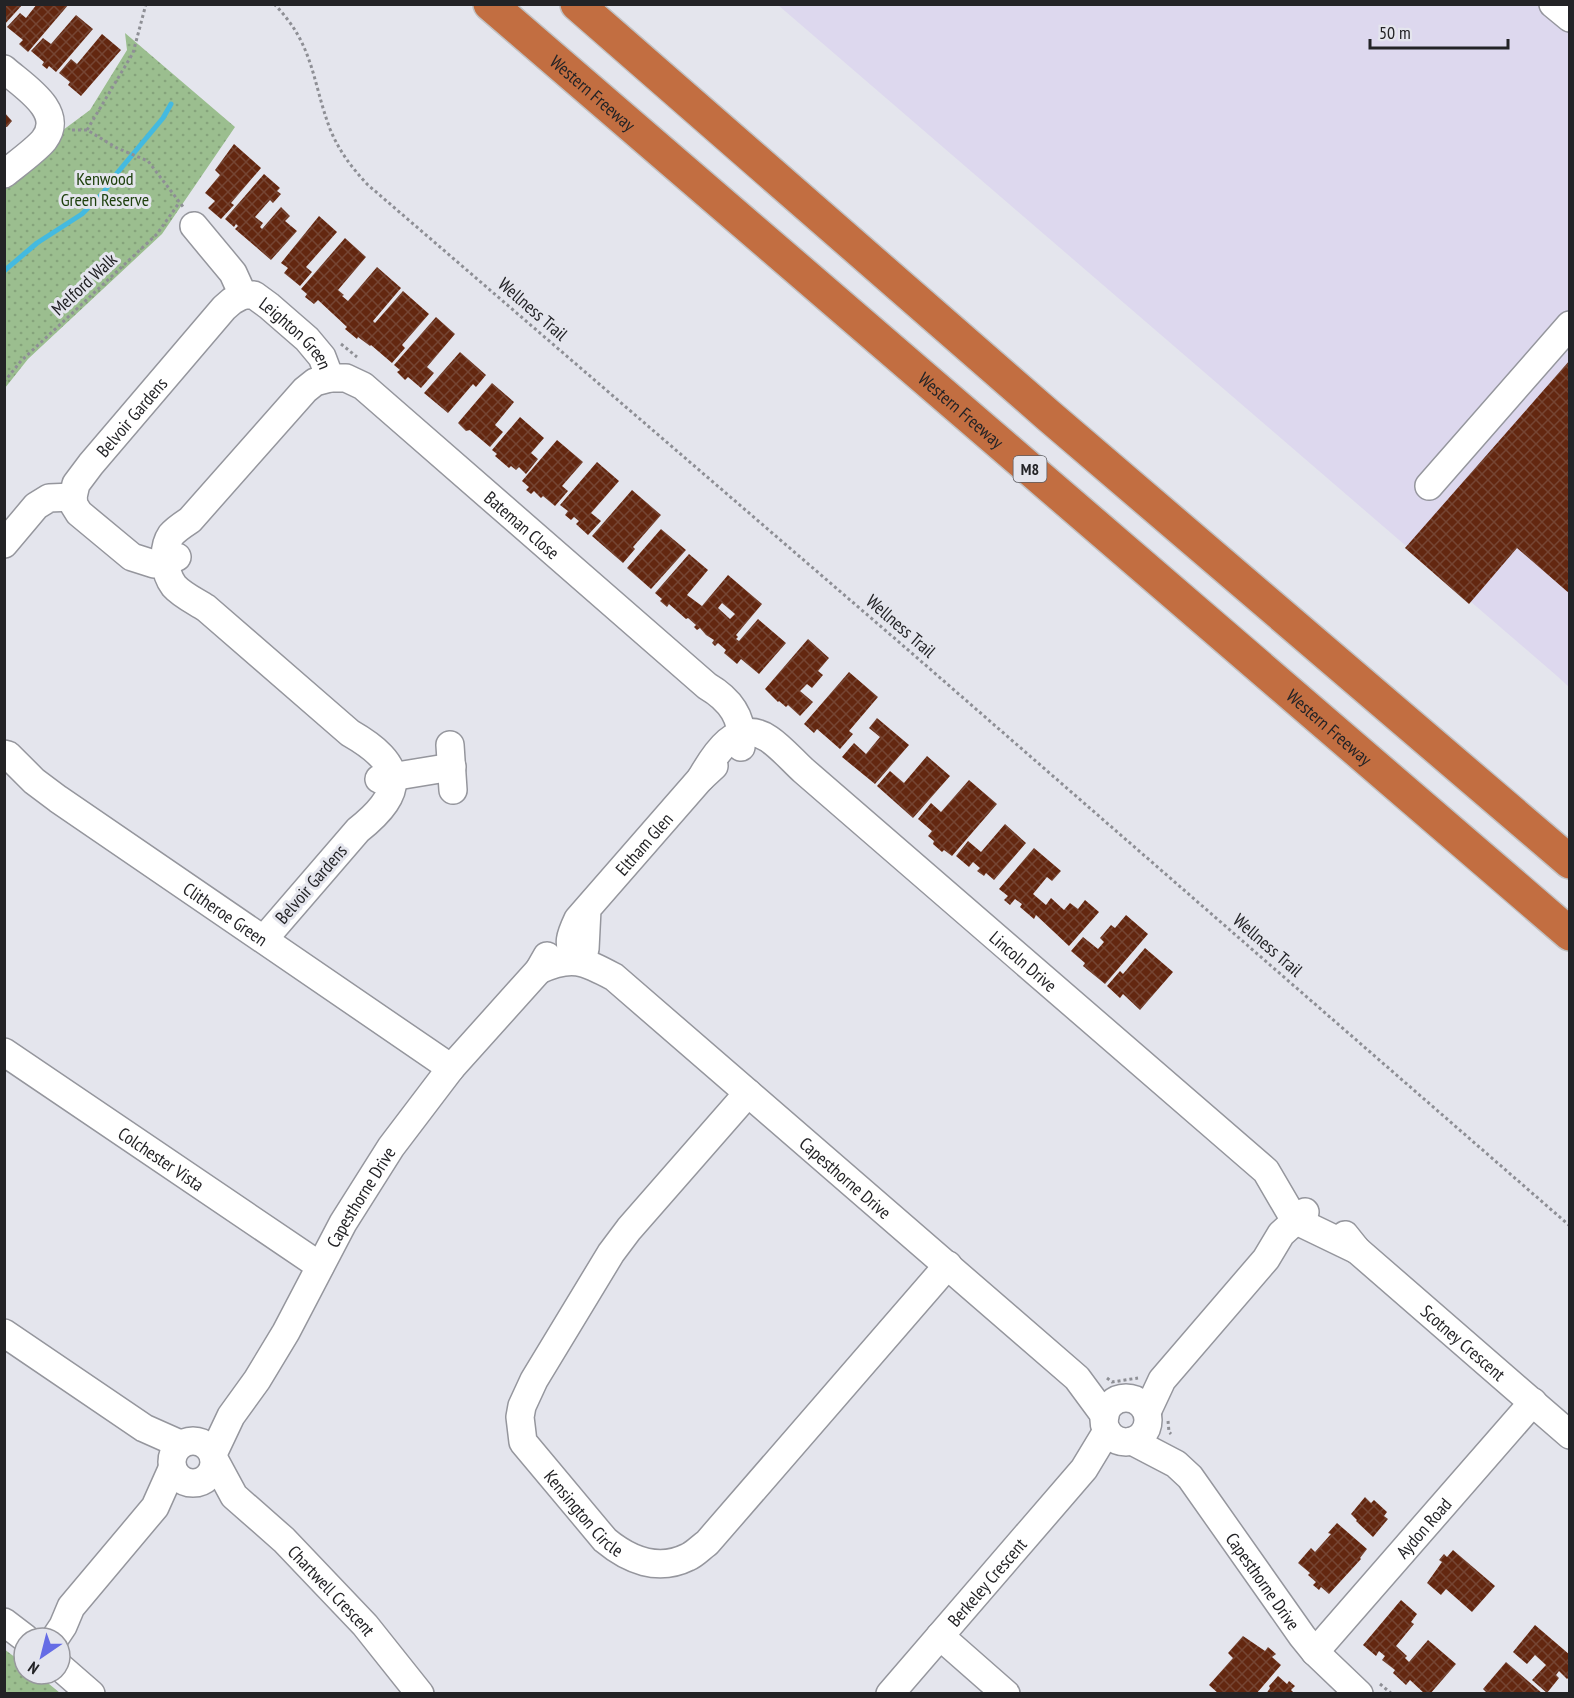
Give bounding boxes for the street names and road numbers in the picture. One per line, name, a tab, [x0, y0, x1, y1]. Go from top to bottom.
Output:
street label: Western Freeway	[546, 50, 641, 136]
street label: Melford Walk	[46, 248, 122, 320]
street label: Wellness Trail	[493, 272, 573, 346]
street label: Leighton Green	[255, 291, 337, 372]
street label: Western Freeway	[914, 367, 1009, 453]
street label: Belvoir Gardens	[91, 372, 172, 461]
road number: M8	[1014, 456, 1046, 482]
street label: Bateman Close	[480, 486, 565, 564]
street label: Wellness Trail	[861, 589, 941, 663]
street label: Western Freeway	[1282, 684, 1377, 770]
street label: Eltham Glen	[610, 808, 677, 880]
street label: Belvoir Gardens	[270, 840, 352, 928]
street label: Clitheroe Green	[179, 877, 272, 951]
street label: Wellness Trail	[1228, 908, 1308, 982]
street label: Lincoln Drive	[985, 925, 1062, 996]
street label: Colchester Vista	[114, 1121, 209, 1196]
street label: Capesthorne Drive	[795, 1132, 896, 1224]
street label: Capesthorne Drive	[321, 1142, 400, 1251]
street label: Scotney Crescent	[1416, 1299, 1510, 1385]
street label: Kensington Circle	[539, 1465, 628, 1562]
street label: Aydon Road	[1391, 1493, 1456, 1563]
street label: Capesthorne Drive	[1221, 1528, 1306, 1634]
street label: Berkeley Crescent	[942, 1533, 1031, 1631]
street label: Chartwell Crescent	[283, 1540, 380, 1640]

